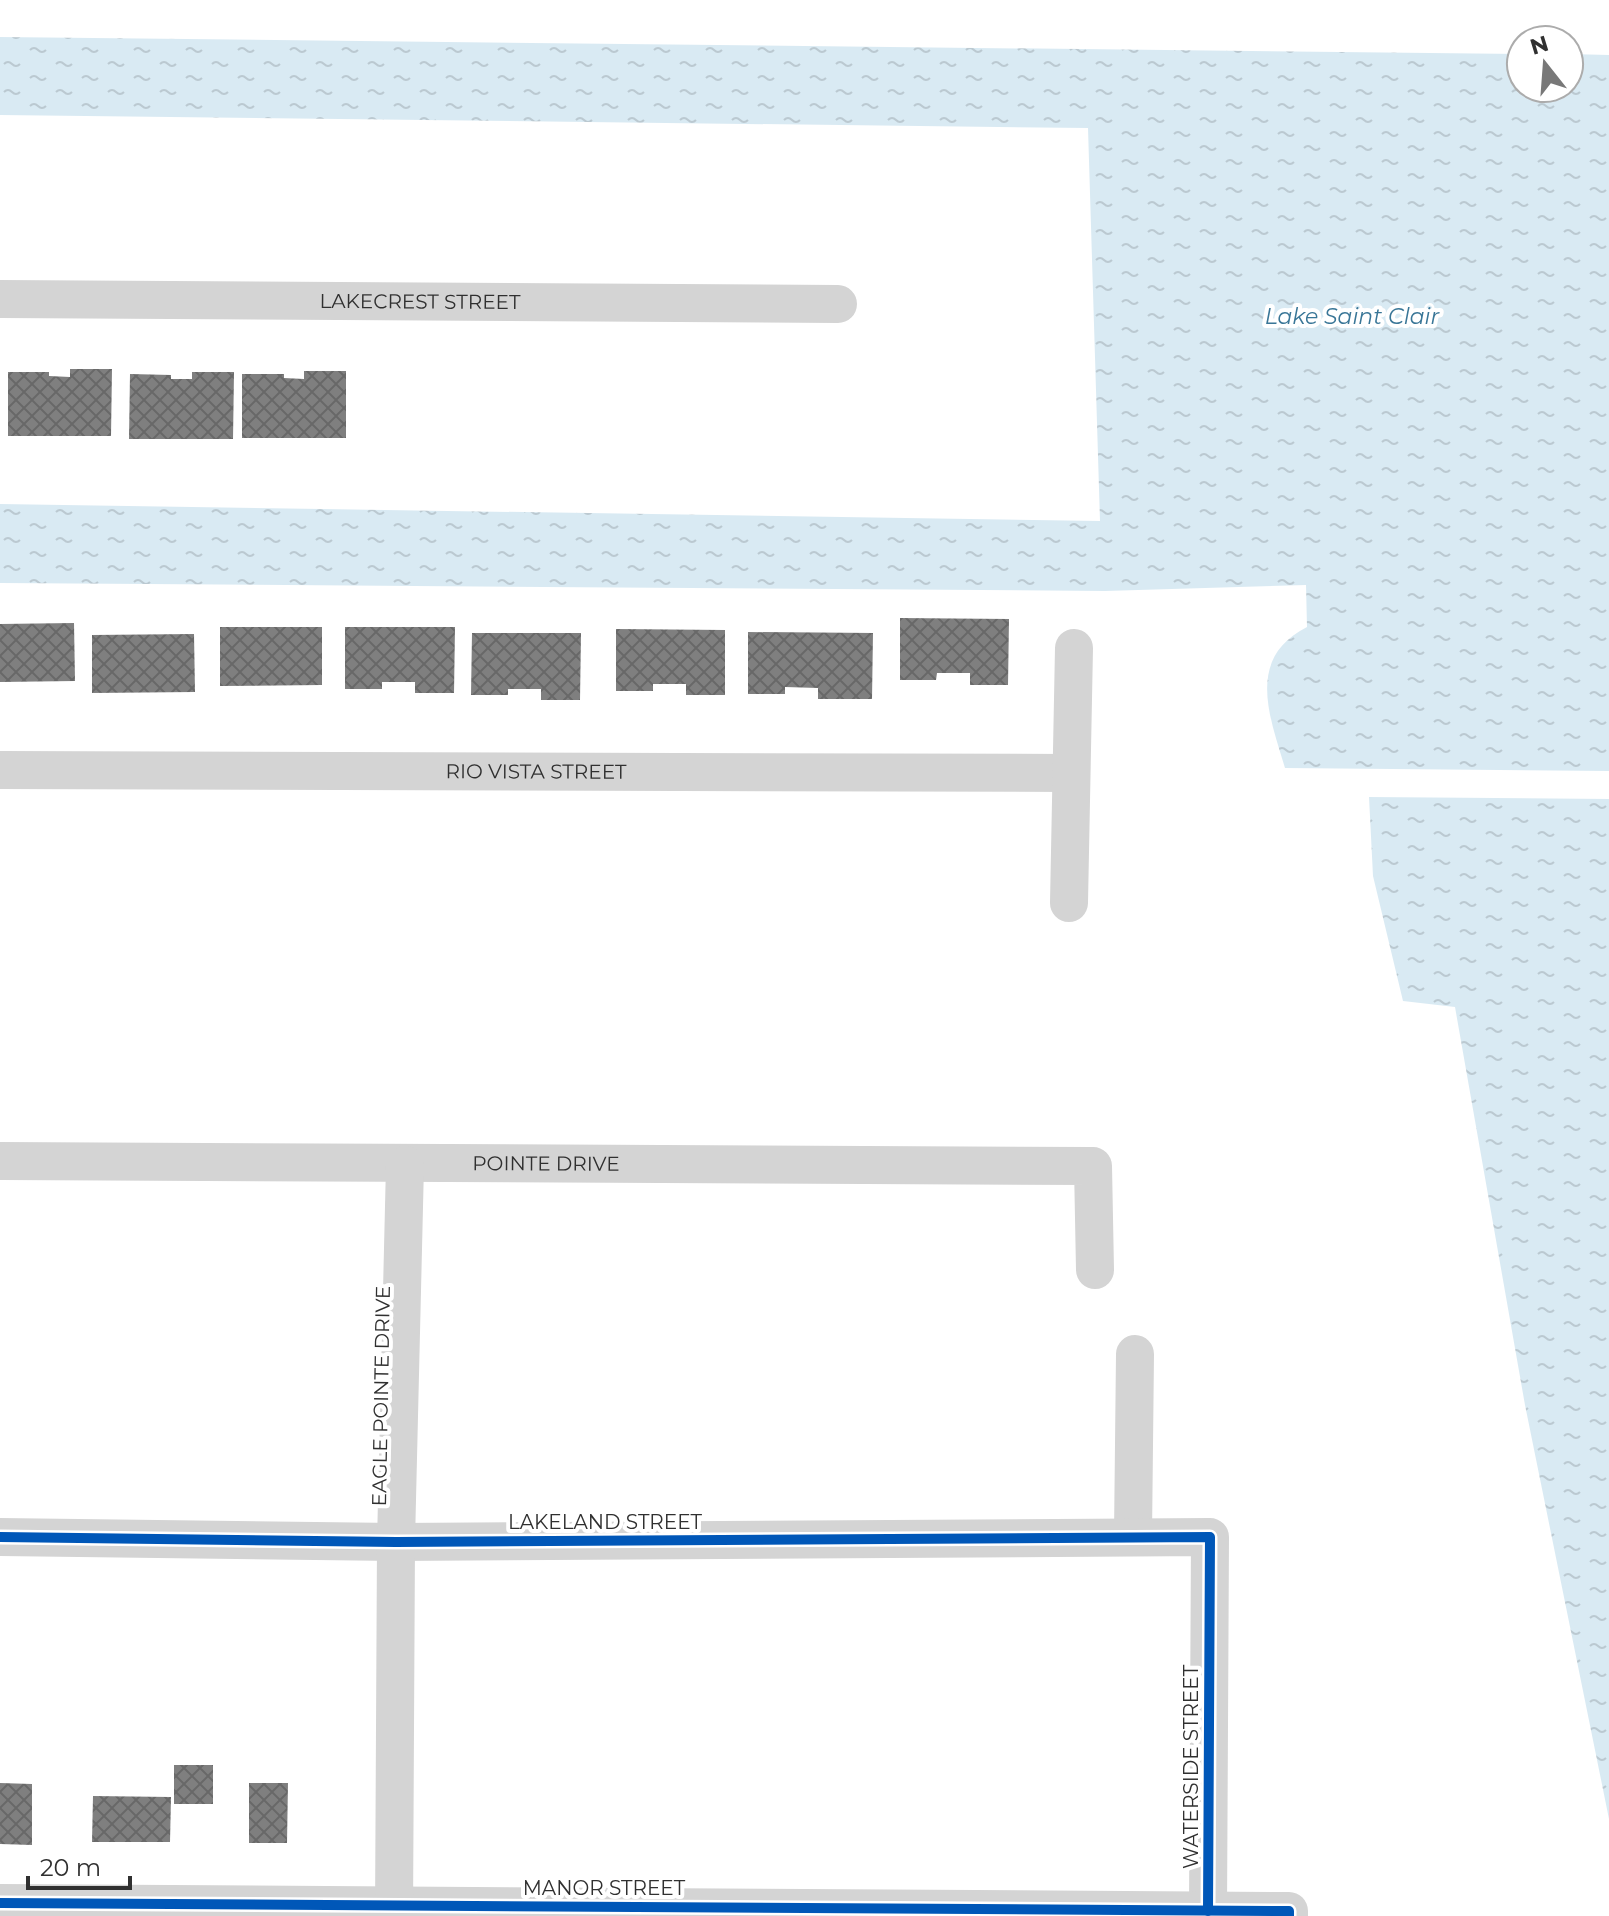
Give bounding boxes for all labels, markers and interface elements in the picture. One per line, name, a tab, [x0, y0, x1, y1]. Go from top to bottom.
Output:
north arrow	[1505, 24, 1585, 104]
text: N	[1527, 30, 1552, 61]
street label: LAKECREST STREET	[319, 289, 521, 314]
water label: Lake Saint Clair	[1265, 303, 1441, 330]
street label: RIO VISTA STREET	[445, 759, 627, 784]
street label: POINTE DRIVE	[472, 1151, 620, 1176]
street label: EAGLE POINTE DRIVE	[367, 1285, 395, 1507]
street label: LAKELAND STREET	[508, 1510, 703, 1534]
street label: WATERSIDE STREET	[1179, 1664, 1203, 1869]
scale bar	[28, 1840, 130, 1890]
text: 20 m	[40, 1853, 101, 1882]
street label: MANOR STREET	[523, 1876, 686, 1900]

